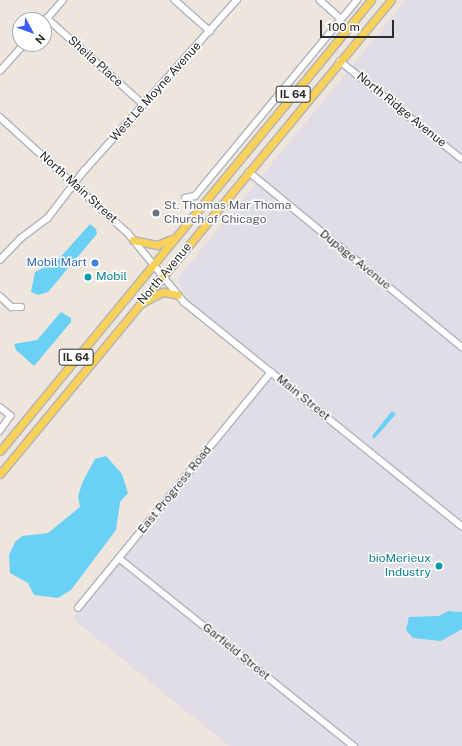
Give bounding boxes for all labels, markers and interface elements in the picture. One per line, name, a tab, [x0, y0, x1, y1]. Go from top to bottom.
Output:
north arrow	[12, 12, 52, 52]
scale bar	[322, 12, 396, 38]
text: 100 m	[327, 20, 360, 34]
text: N	[33, 32, 48, 46]
street label: Sheila Place	[65, 34, 125, 90]
street label: West Le Moyne Avenue	[107, 39, 205, 145]
street label: North Ridge Avenue	[353, 69, 449, 151]
road number: IL 64	[275, 85, 311, 103]
street label: North Main Street	[36, 149, 120, 227]
place label: St. Thomas Mar Thoma Church of Chicago	[164, 199, 291, 227]
marker: St. Thomas Mar Thoma Church of Chicago	[151, 208, 161, 218]
street label: Dupage Avenue	[317, 227, 393, 293]
street label: North Avenue	[135, 240, 195, 308]
place label: Mobil Mart	[27, 256, 87, 270]
marker: Mobil Mart	[90, 258, 100, 268]
place label: Mobil	[96, 270, 127, 284]
marker: Mobil	[83, 272, 93, 282]
road number: IL 64	[58, 348, 94, 366]
street label: Main Street	[273, 372, 333, 424]
street label: East Progress Road	[135, 443, 215, 537]
place label: bioMerieux Industry	[369, 552, 431, 580]
marker: bioMerieux Industry	[434, 561, 444, 571]
street label: Garfield Street	[199, 620, 273, 684]

